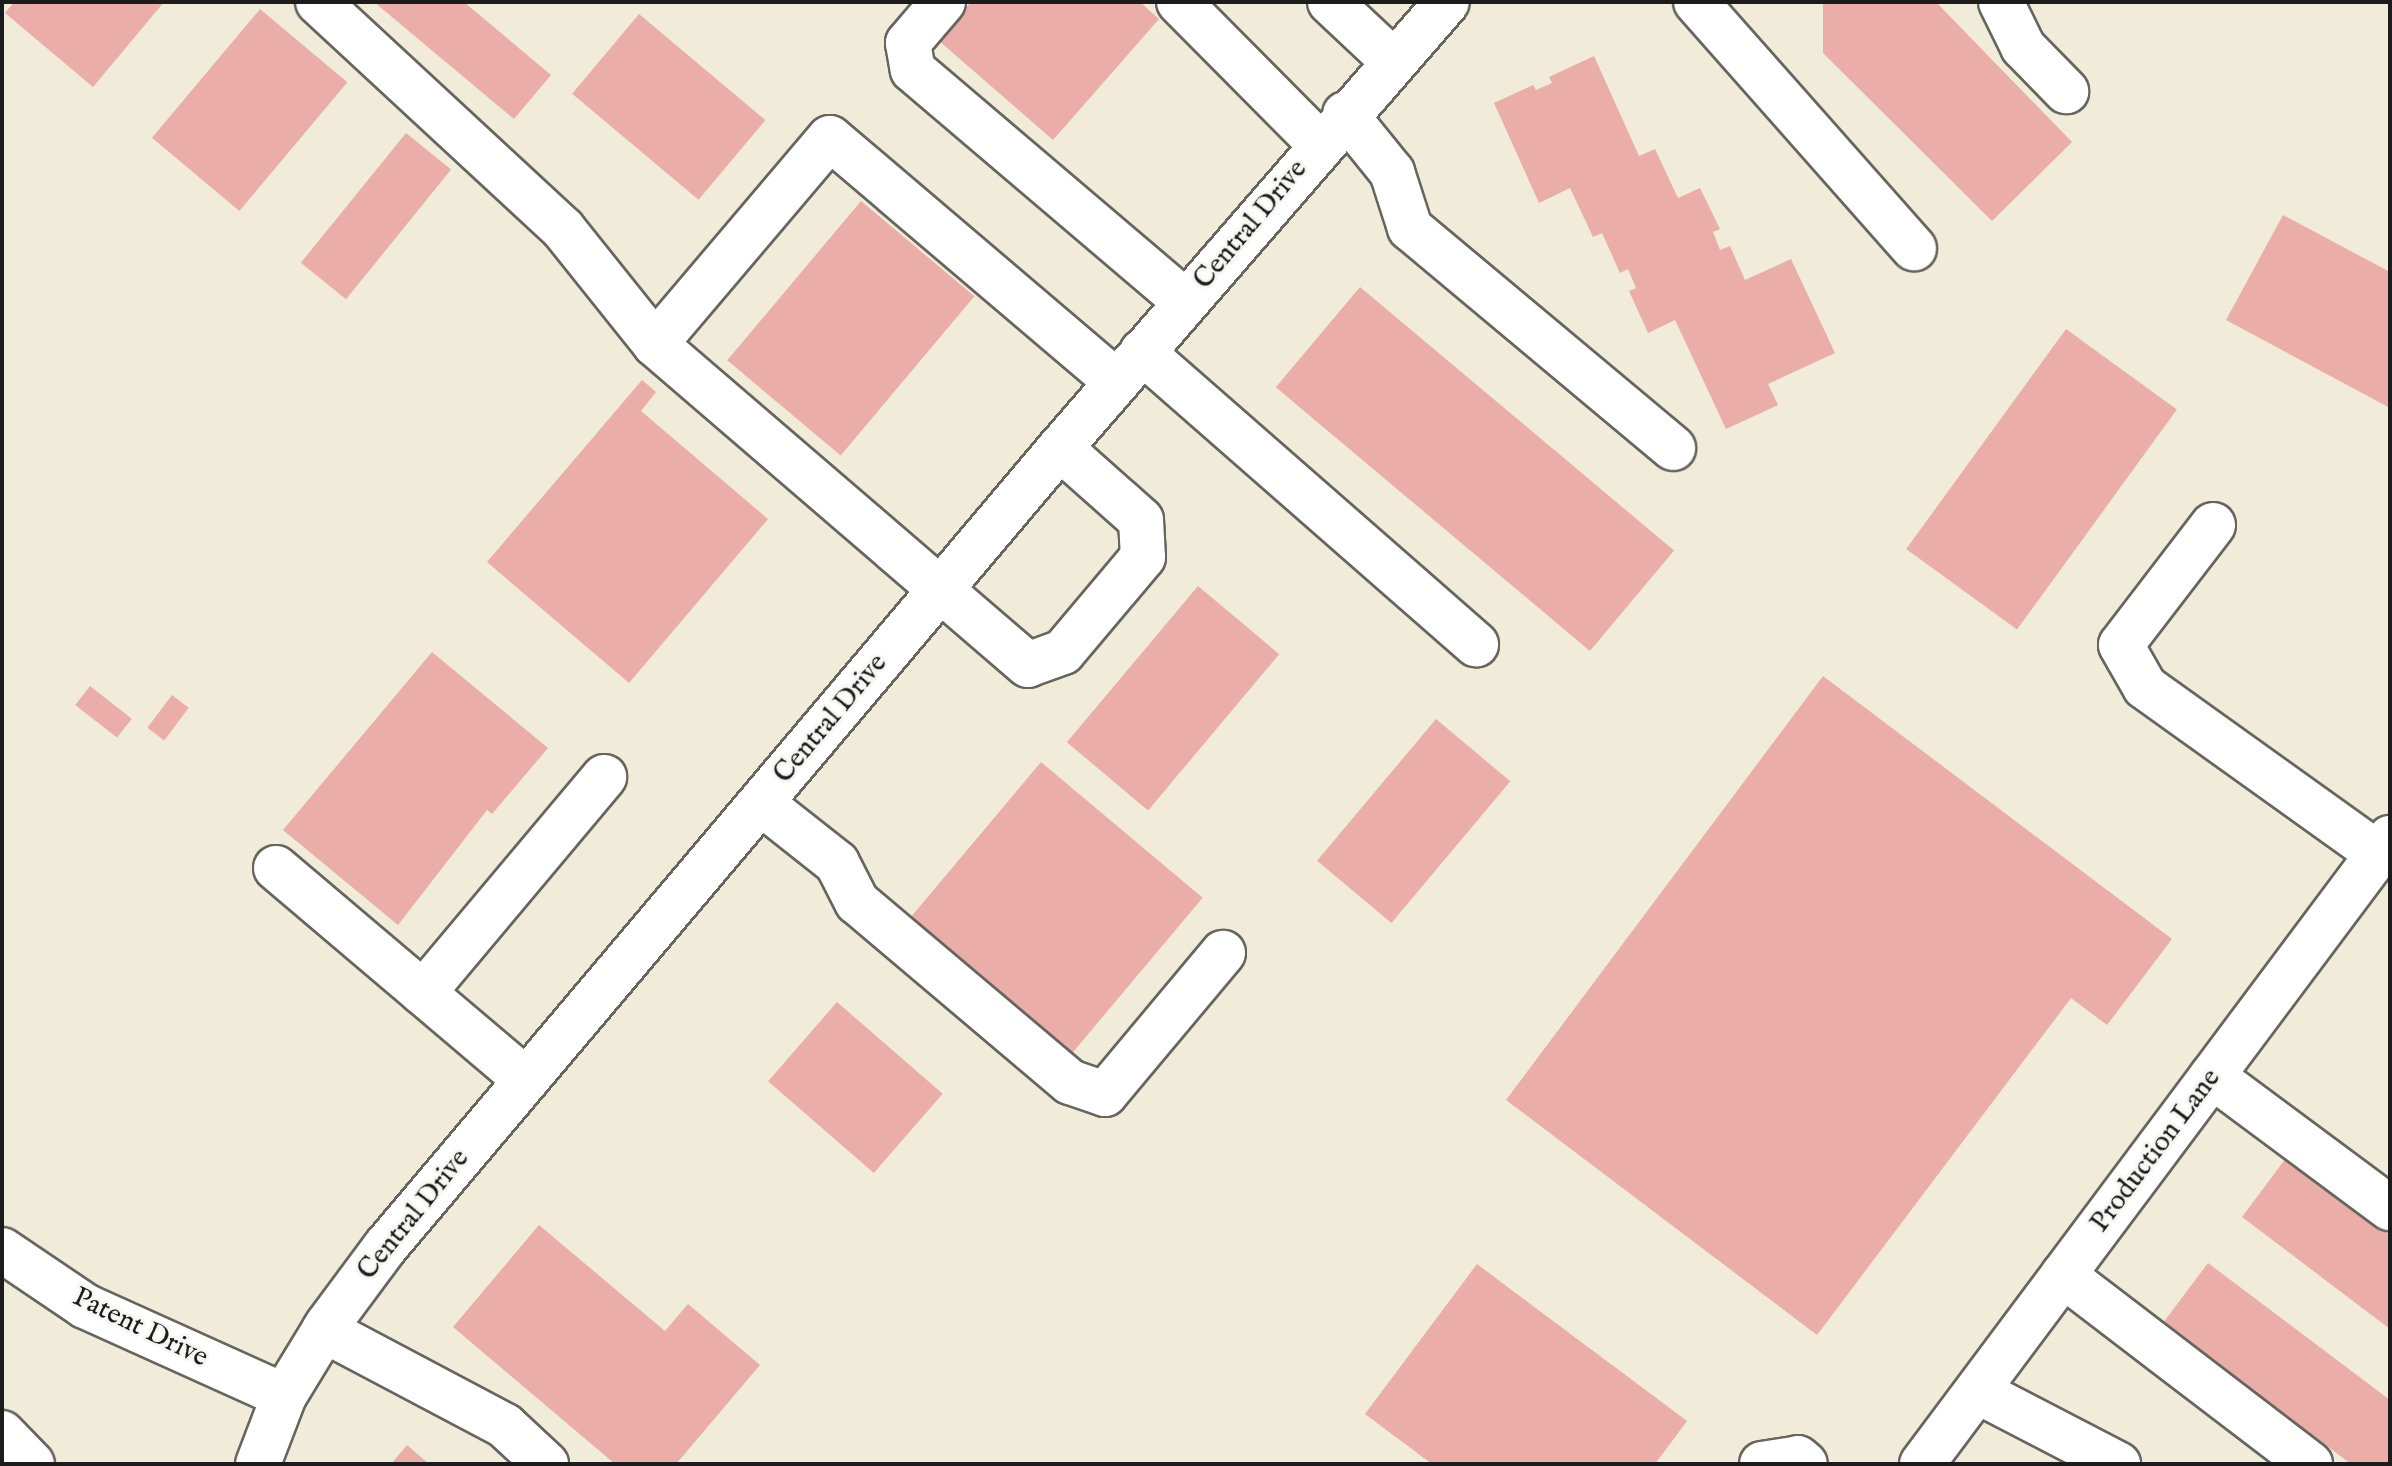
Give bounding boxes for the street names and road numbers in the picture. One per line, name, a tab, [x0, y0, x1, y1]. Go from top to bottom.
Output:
street label: Central Drive	[1187, 153, 1315, 297]
street label: Central Drive	[767, 647, 895, 791]
street label: Production Lane	[2084, 1063, 2228, 1239]
street label: Central Drive	[351, 1143, 477, 1287]
street label: Patent Drive	[67, 1281, 213, 1375]

